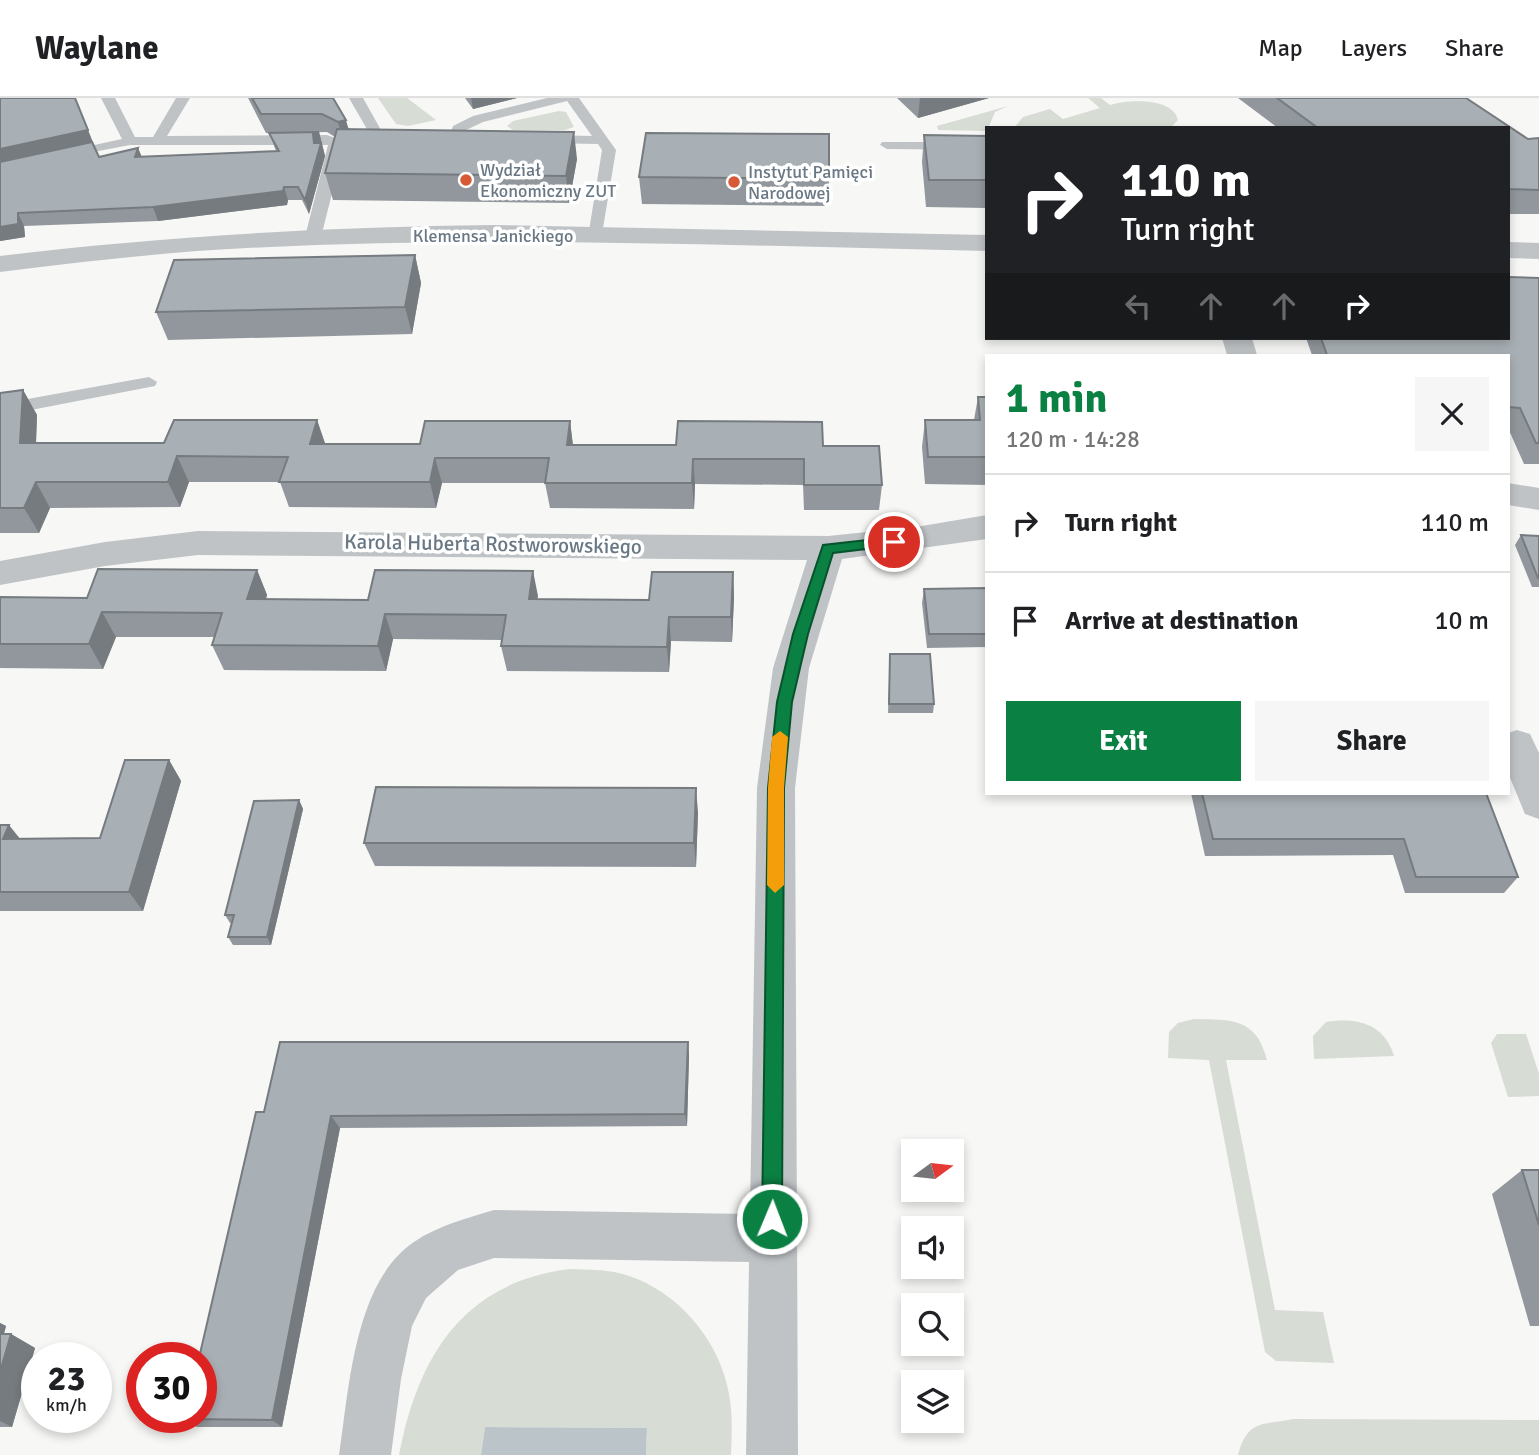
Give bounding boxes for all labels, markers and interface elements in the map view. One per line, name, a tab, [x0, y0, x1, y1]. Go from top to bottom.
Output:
text: Waylane	[35, 28, 159, 69]
text: Map	[1258, 33, 1303, 63]
text: Layers	[1341, 33, 1407, 63]
text: Share	[1445, 33, 1504, 63]
text: 110 m	[1121, 150, 1251, 210]
icon: right	[1006, 154, 1097, 245]
place label: Wydział Ekonomiczny ZUT	[480, 159, 616, 202]
place label: Instytut Pamięci Narodowej	[748, 161, 873, 204]
marker: Wydział Ekonomiczny ZUT	[458, 172, 474, 188]
marker: Instytut Pamięci Narodowej	[726, 174, 742, 190]
text: Turn right	[1121, 210, 1254, 249]
street label: Klemensa Janickiego	[413, 225, 573, 247]
icon: left	[1119, 287, 1157, 325]
icon: ahead	[1192, 287, 1230, 325]
icon: ahead	[1265, 287, 1303, 325]
icon: right	[1338, 287, 1376, 325]
text: 1 min	[1006, 373, 1107, 424]
button: close	[1415, 377, 1489, 451]
text: 120 m · 14:28	[1006, 425, 1140, 454]
icon: right	[1006, 504, 1044, 542]
text: Turn right	[1065, 507, 1177, 539]
text: 110 m	[1420, 507, 1489, 539]
pin	[864, 512, 924, 572]
icon: arrive	[875, 523, 913, 561]
street label: Karola Huberta Rostworowskiego	[344, 528, 642, 560]
icon: arrive	[1006, 602, 1044, 640]
text: Arrive at destination	[1065, 605, 1298, 637]
text: 10 m	[1434, 605, 1489, 637]
button: Exit	[1006, 701, 1241, 781]
button: Share	[1255, 701, 1489, 781]
north arrow	[901, 1139, 964, 1202]
map controls	[901, 1139, 964, 1433]
position arrow	[735, 1182, 809, 1256]
button: sound	[901, 1216, 964, 1279]
button: search	[901, 1293, 964, 1356]
speed limit sign: 30	[126, 1342, 217, 1433]
text: 23	[48, 1357, 85, 1400]
button: layers	[901, 1370, 964, 1433]
text: km/h	[46, 1394, 87, 1416]

